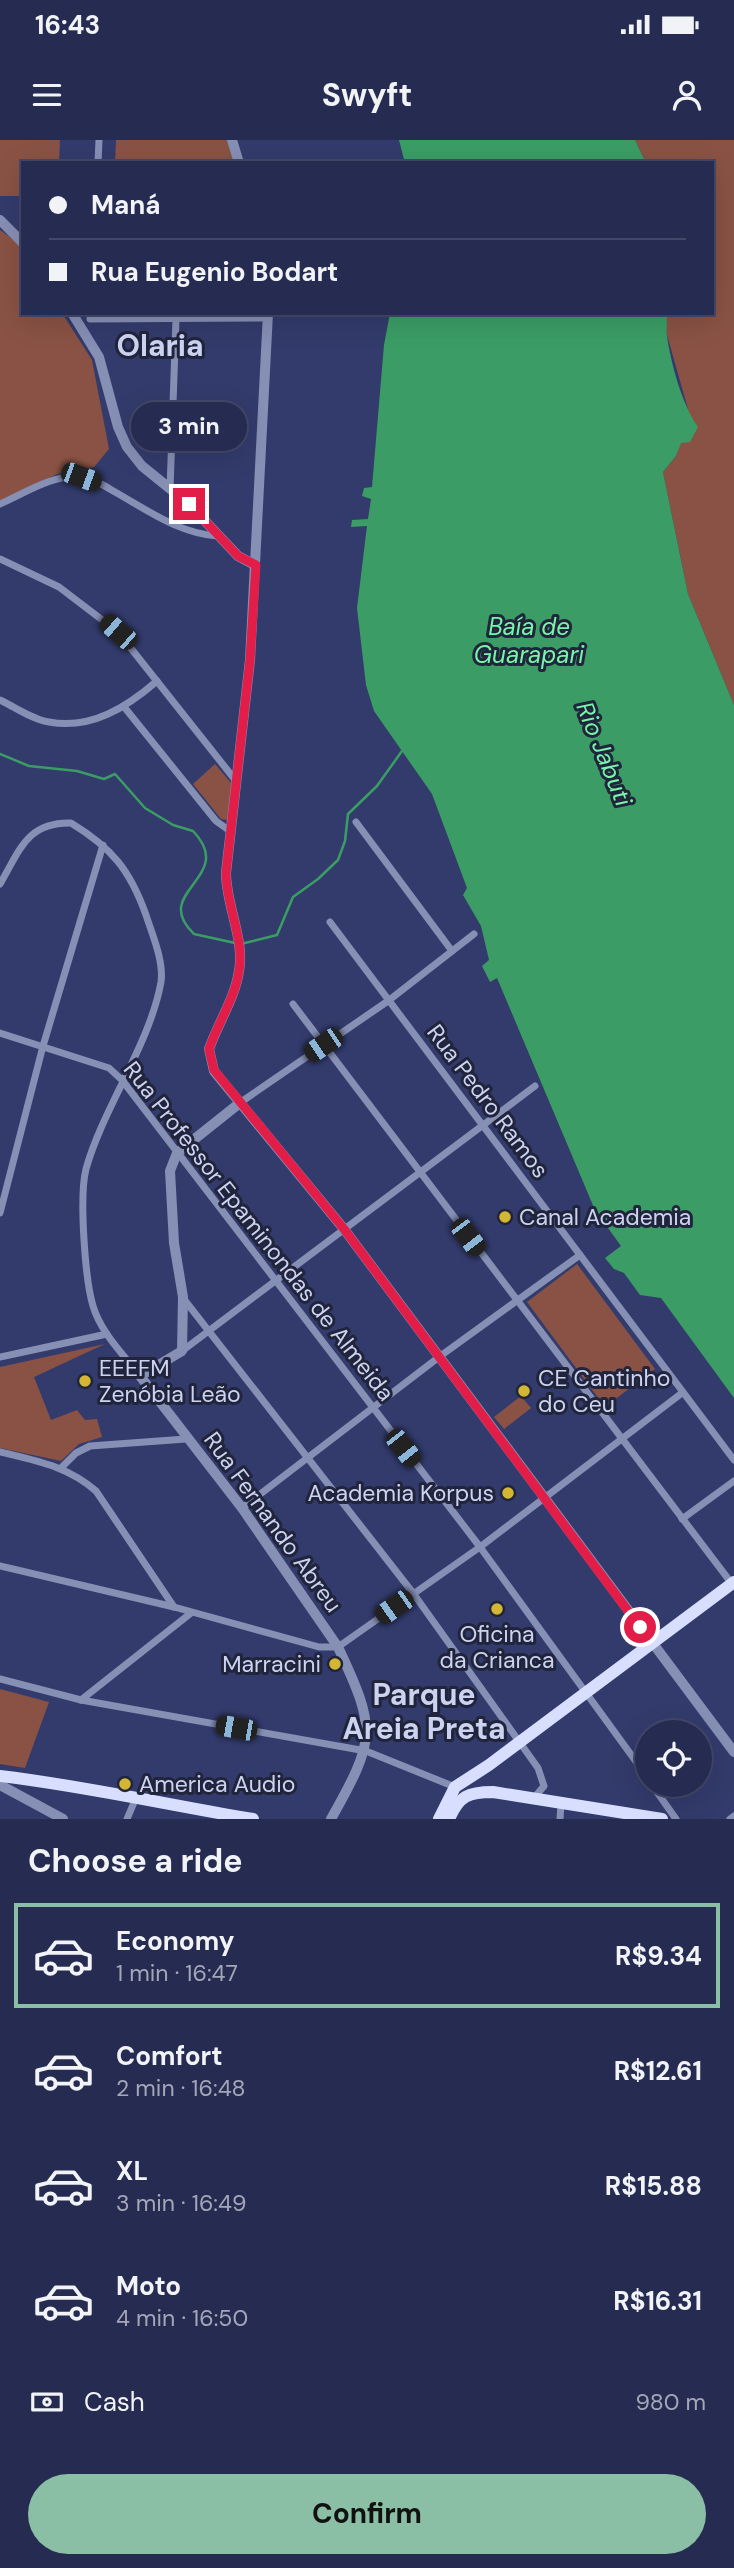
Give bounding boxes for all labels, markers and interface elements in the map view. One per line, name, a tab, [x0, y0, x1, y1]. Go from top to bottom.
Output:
text: 16:43	[35, 8, 100, 42]
text: Swyft	[322, 74, 412, 116]
icon: menu	[28, 76, 66, 114]
icon: person	[668, 76, 706, 114]
text: Maná	[91, 188, 161, 222]
text: Rua Eugenio Bodart	[91, 255, 338, 289]
district label: Olaria	[116, 326, 204, 365]
callout: 3 min	[131, 402, 247, 452]
text: 3 min	[158, 411, 220, 441]
car	[58, 460, 105, 494]
route end	[173, 488, 205, 520]
car	[96, 610, 141, 654]
water label: Baía de Guarapari	[474, 611, 585, 670]
water label: Rio Jabuti	[570, 697, 640, 812]
street label: Rua Pedro Ramos	[420, 1018, 556, 1184]
car	[300, 1025, 347, 1065]
street label: Rua Professor Epaminondas de Almeida	[117, 1055, 401, 1407]
place label: Canal Academia	[519, 1202, 691, 1232]
marker: Canal Academia	[497, 1209, 513, 1225]
car	[447, 1214, 490, 1260]
place label: EEEFM Zenóbia Leão	[99, 1353, 241, 1409]
place label: CE Cantinho do Ceu	[538, 1363, 670, 1419]
marker: EEEFM Zenóbia Leão	[77, 1373, 93, 1389]
marker: CE Cantinho do Ceu	[516, 1383, 532, 1399]
car	[382, 1425, 425, 1471]
street label: Rua Fernando Abreu	[197, 1426, 349, 1618]
place label: Academia Korpus	[308, 1478, 494, 1508]
marker: Academia Korpus	[500, 1485, 516, 1501]
car	[371, 1586, 418, 1628]
marker: Oficina da Crianca	[489, 1601, 505, 1617]
route start	[624, 1611, 656, 1643]
place label: Oficina da Crianca	[440, 1619, 554, 1675]
place label: Marracini	[222, 1649, 321, 1679]
marker: Marracini	[327, 1656, 343, 1672]
district label: Parque Areia Preta	[342, 1675, 506, 1748]
car	[214, 1714, 259, 1742]
map controls	[635, 1720, 712, 1797]
button: locate	[635, 1720, 712, 1797]
place label: America Audio	[139, 1769, 295, 1799]
marker: America Audio	[117, 1776, 133, 1792]
text: Choose a ride	[28, 1840, 243, 1882]
icon: car	[32, 1924, 95, 1987]
text: Economy	[116, 1924, 234, 1958]
text: R$9.34	[615, 1939, 702, 1973]
text: 1 min · 16:47	[116, 1958, 238, 1988]
icon: car	[32, 2039, 95, 2102]
text: Comfort	[116, 2039, 222, 2073]
text: R$12.61	[614, 2054, 702, 2088]
text: 2 min · 16:48	[116, 2073, 246, 2103]
icon: car	[32, 2154, 95, 2217]
text: XL	[116, 2154, 148, 2188]
text: R$15.88	[605, 2169, 702, 2203]
text: 3 min · 16:49	[116, 2188, 246, 2218]
icon: car	[32, 2269, 95, 2332]
text: Moto	[116, 2269, 181, 2303]
text: R$16.31	[613, 2284, 702, 2318]
text: 4 min · 16:50	[116, 2303, 248, 2333]
icon: cash	[28, 2383, 66, 2421]
text: Cash	[84, 2385, 145, 2419]
text: 980 m	[636, 2387, 706, 2417]
button: Confirm	[28, 2474, 706, 2554]

